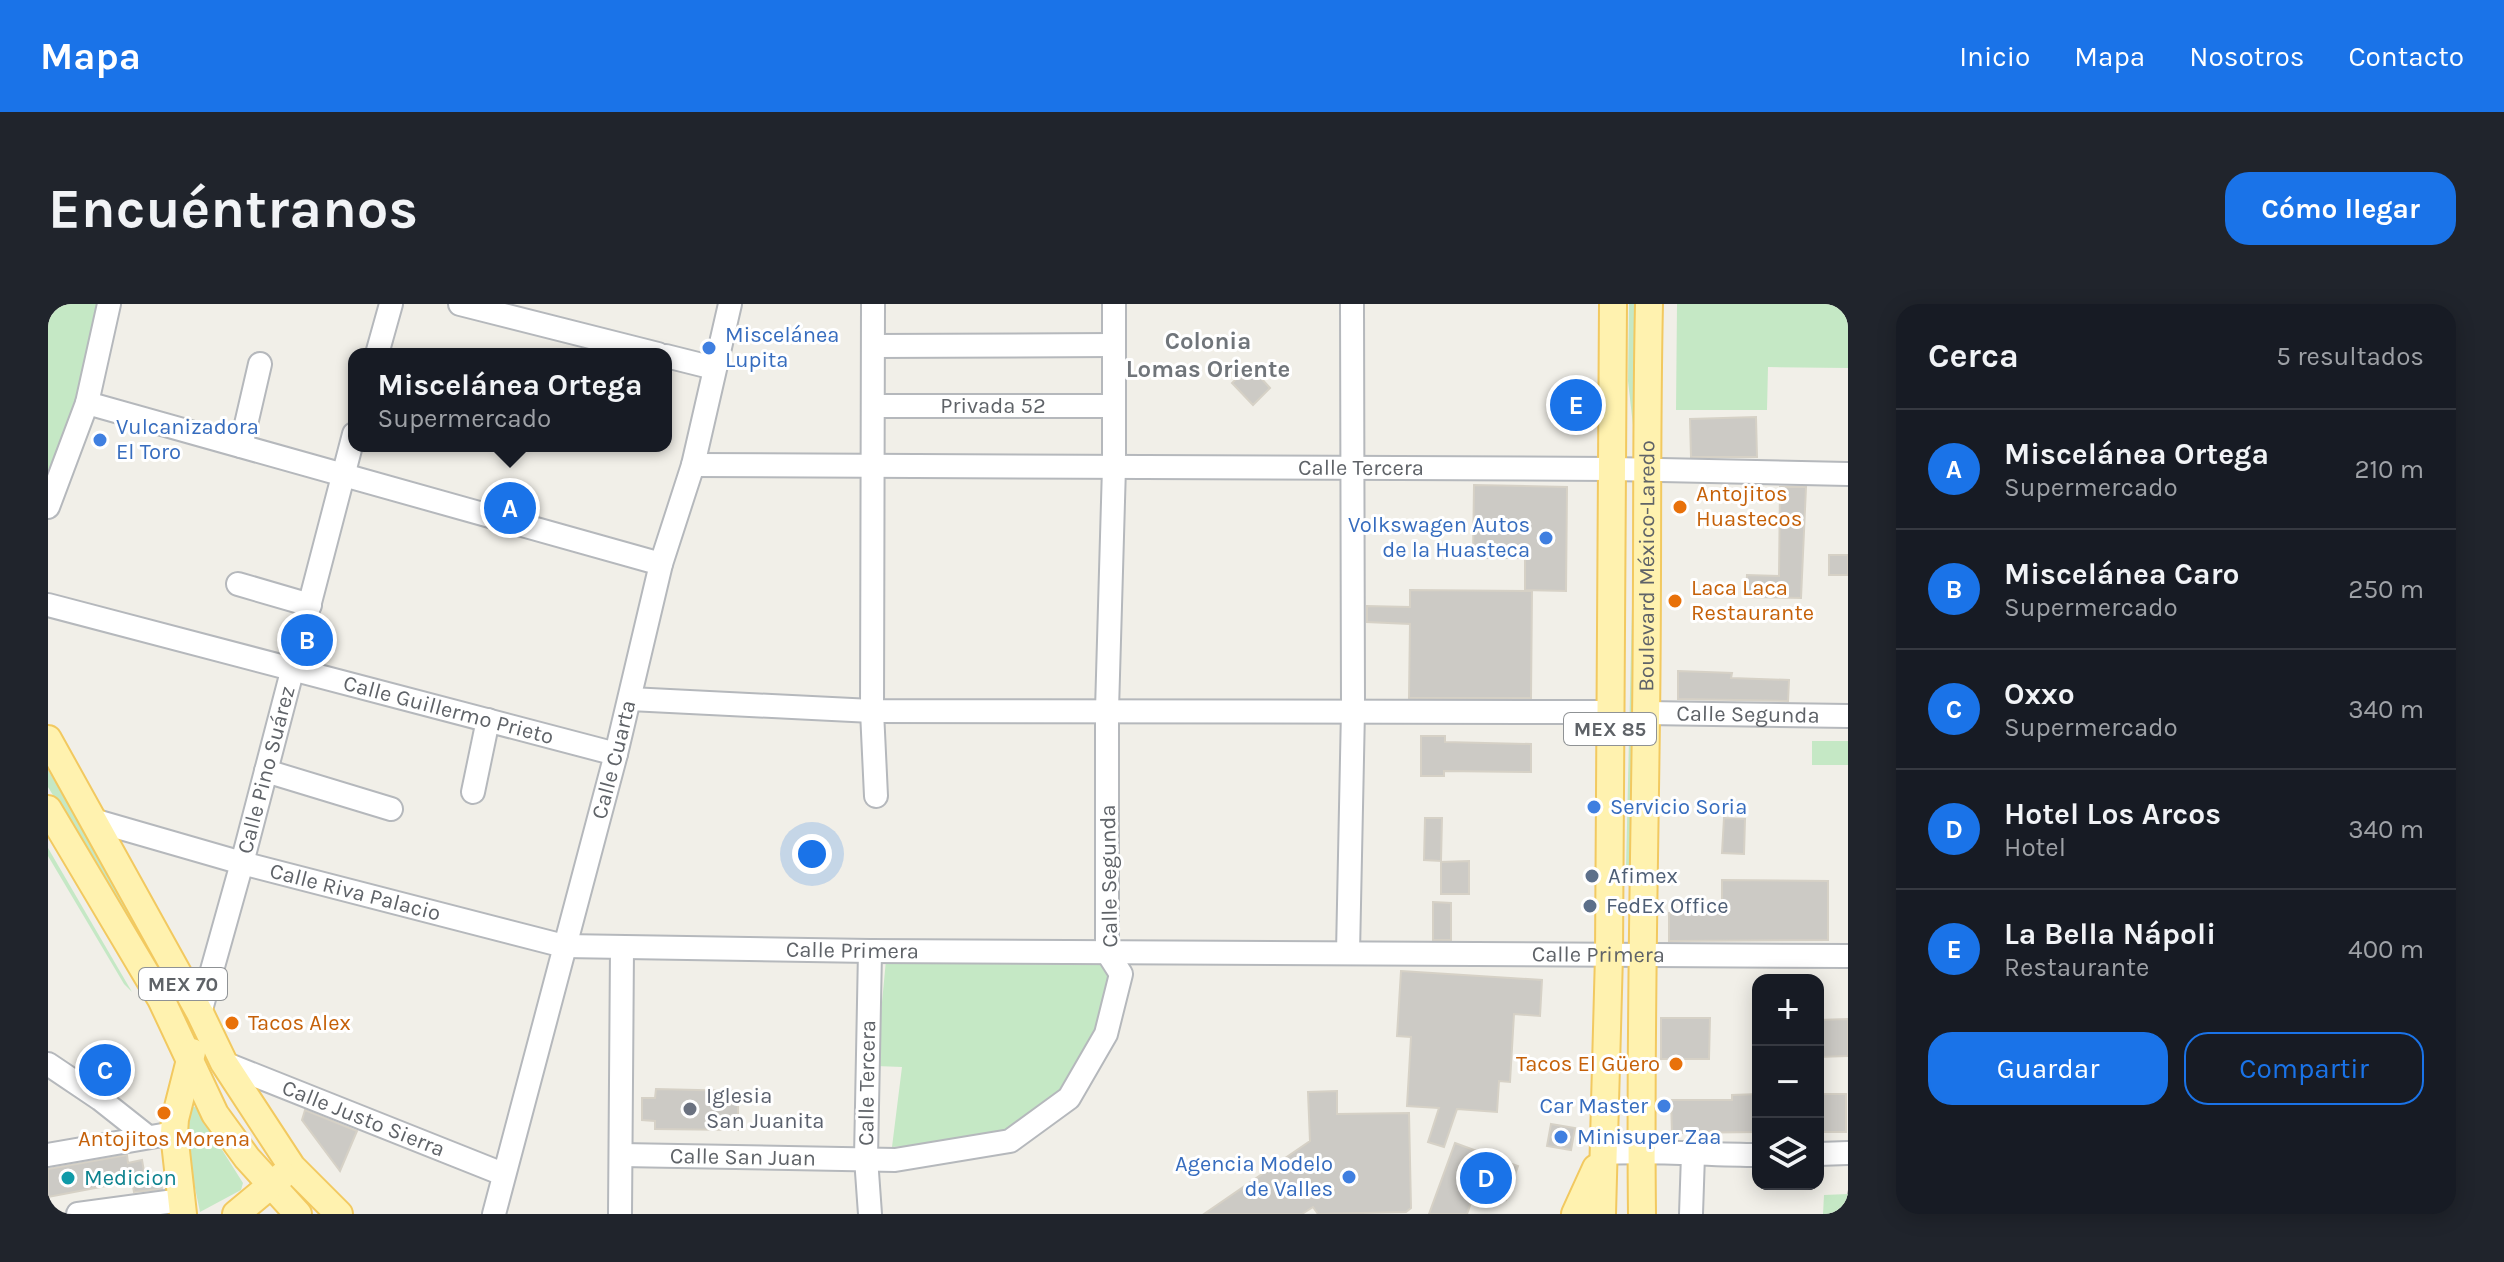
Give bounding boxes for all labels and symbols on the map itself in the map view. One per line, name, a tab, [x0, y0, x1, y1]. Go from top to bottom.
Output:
place label: Miscelánea Lupita	[725, 322, 839, 373]
district label: Colonia Lomas Oriente	[1126, 327, 1290, 383]
marker: Miscelánea Lupita	[700, 339, 718, 357]
pin: E	[1550, 375, 1602, 435]
street label: Privada 52	[940, 393, 1046, 419]
place label: Vulcanizadora El Toro	[116, 414, 259, 465]
marker: Vulcanizadora El Toro	[91, 431, 109, 449]
street label: Boulevard México-Laredo	[1633, 440, 1660, 692]
street label: Calle Tercera	[1298, 455, 1424, 481]
pin: A	[484, 478, 536, 538]
place label: Antojitos Huastecos	[1696, 481, 1802, 532]
marker: Antojitos Huastecos	[1671, 498, 1689, 516]
place label: Volkswagen Autos de la Huasteca	[1348, 512, 1530, 563]
marker: Volkswagen Autos de la Huasteca	[1537, 529, 1555, 547]
place label: Laca Laca Restaurante	[1691, 575, 1814, 626]
marker: Laca Laca Restaurante	[1666, 592, 1684, 610]
pin: B	[281, 610, 333, 670]
street label: Calle Guillermo Prieto	[341, 670, 556, 750]
street label: Calle Pino Suárez	[232, 683, 301, 857]
street label: Calle Cuarta	[586, 697, 641, 822]
street label: Calle Segunda	[1676, 700, 1820, 729]
road number: MEX 85	[1564, 713, 1656, 745]
place label: Servicio Soria	[1610, 794, 1747, 820]
marker: Servicio Soria	[1585, 798, 1603, 816]
street label: Calle Segunda	[1095, 804, 1123, 948]
your location	[792, 834, 832, 874]
street label: Calle Riva Palacio	[267, 858, 443, 927]
place label: Afimex	[1608, 863, 1678, 889]
marker: Afimex	[1583, 867, 1601, 885]
place label: FedEx Office	[1606, 893, 1729, 919]
marker: FedEx Office	[1581, 897, 1599, 915]
street label: Calle Primera	[786, 937, 919, 964]
street label: Calle Primera	[1532, 941, 1665, 968]
road number: MEX 70	[139, 968, 227, 1000]
place label: Tacos Alex	[248, 1010, 351, 1036]
marker: Tacos Alex	[223, 1014, 241, 1032]
street label: Calle Tercera	[853, 1020, 881, 1146]
pin: C	[79, 1040, 131, 1100]
place label: Tacos El Güero	[1516, 1051, 1660, 1077]
marker: Tacos El Güero	[1667, 1055, 1685, 1073]
street label: Calle Justo Sierra	[278, 1074, 449, 1163]
place label: Iglesia San Juanita	[706, 1083, 824, 1134]
place label: Car Master	[1539, 1093, 1648, 1119]
marker: Car Master	[1655, 1097, 1673, 1115]
marker: Iglesia San Juanita	[681, 1100, 699, 1118]
marker: Antojitos Morena	[155, 1104, 173, 1122]
place label: Minisuper Zaa	[1577, 1124, 1721, 1150]
place label: Antojitos Morena	[78, 1126, 250, 1152]
marker: Minisuper Zaa	[1552, 1128, 1570, 1146]
street label: Calle San Juan	[670, 1143, 816, 1172]
pin: D	[1460, 1148, 1512, 1208]
place label: Agencia Modelo de Valles	[1175, 1151, 1333, 1202]
place label: Medicion	[84, 1165, 177, 1191]
marker: Agencia Modelo de Valles	[1340, 1168, 1358, 1186]
marker: Medicion	[59, 1169, 77, 1187]

